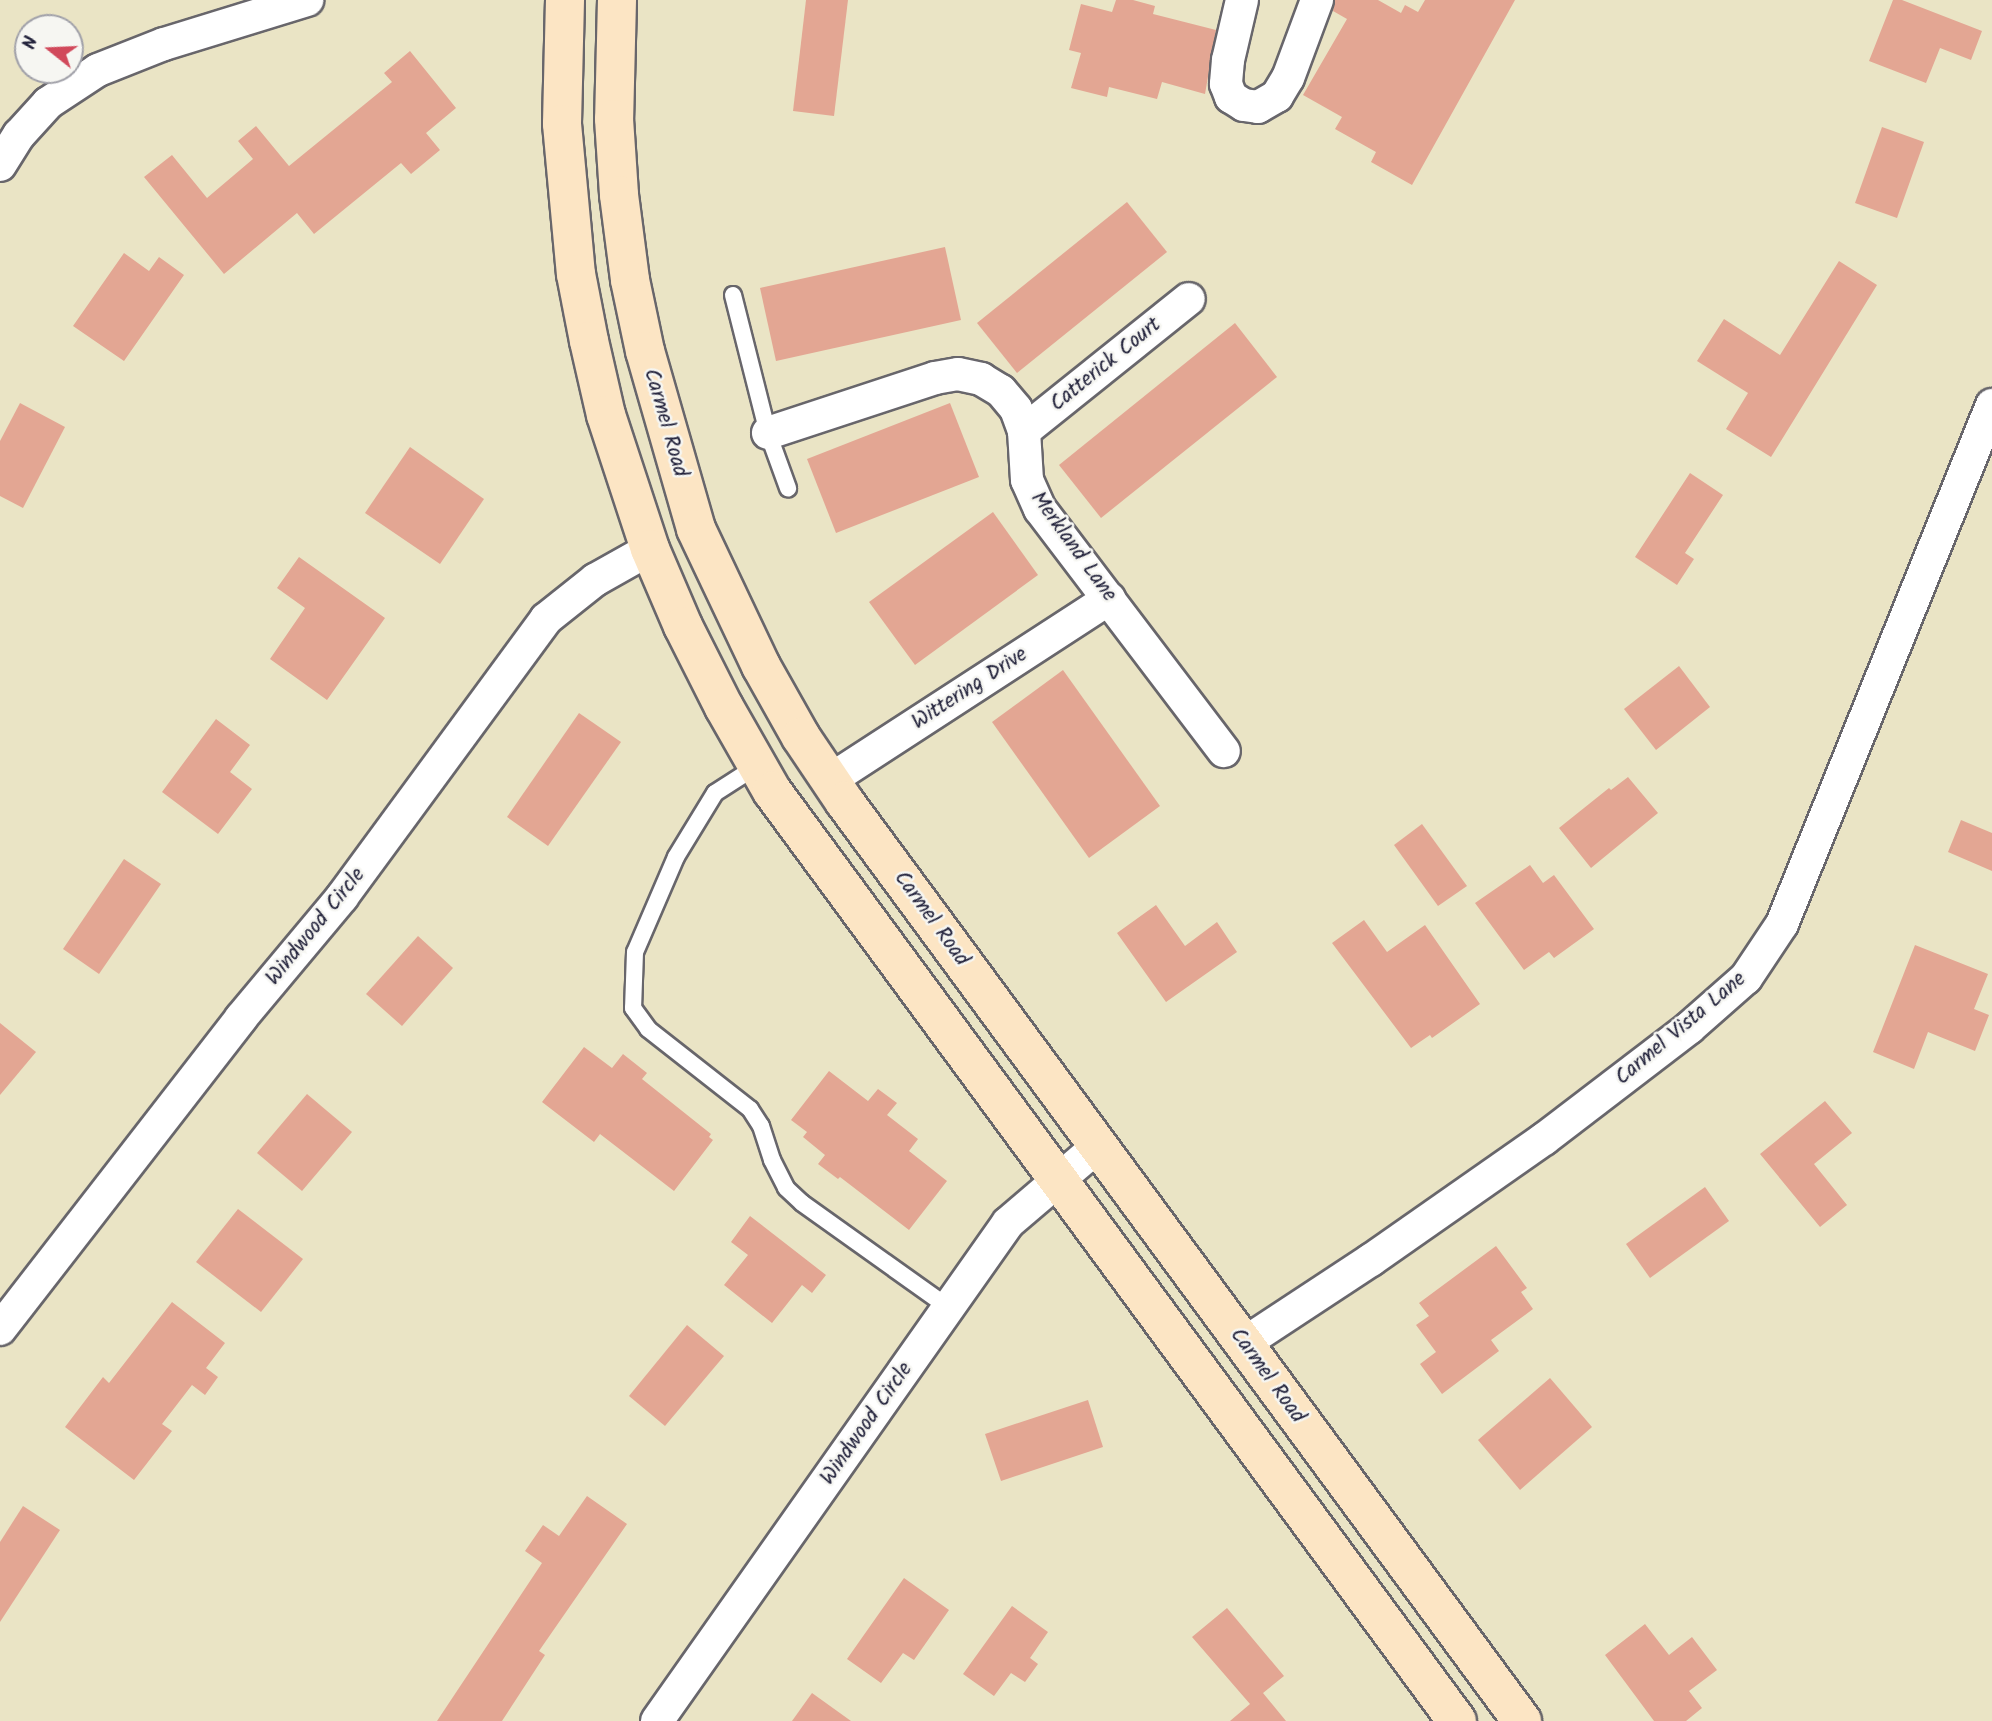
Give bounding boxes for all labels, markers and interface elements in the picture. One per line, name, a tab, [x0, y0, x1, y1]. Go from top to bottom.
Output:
north arrow	[14, 14, 84, 84]
text: N	[15, 33, 47, 53]
street label: Catterick Court	[1046, 313, 1166, 417]
street label: Carmel Road	[638, 366, 692, 480]
street label: Merkland Lane	[1025, 487, 1121, 607]
street label: Wittering Drive	[908, 642, 1032, 736]
street label: Windwood Circle	[261, 863, 371, 991]
street label: Carmel Road	[888, 867, 974, 971]
street label: Carmel Vista Lane	[1611, 967, 1751, 1091]
street label: Carmel Road	[1224, 1324, 1310, 1428]
street label: Windwood Circle	[815, 1358, 919, 1490]

